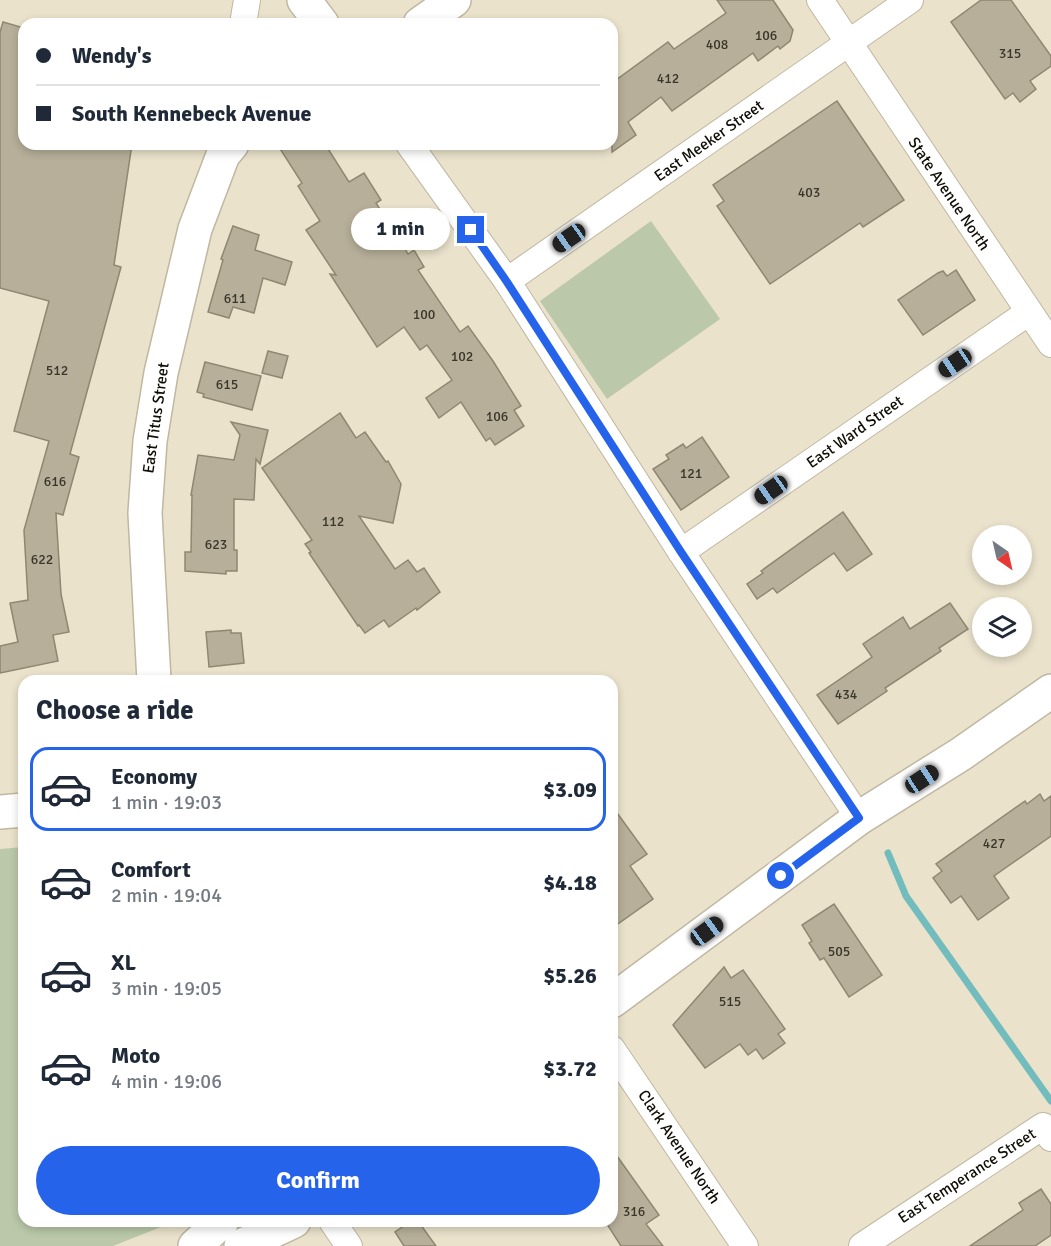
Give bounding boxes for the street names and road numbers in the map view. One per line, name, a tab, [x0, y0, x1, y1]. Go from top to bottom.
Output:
street label: East Meeker Street	[650, 96, 768, 186]
street label: State Avenue North	[904, 133, 994, 255]
street label: East Titus Street	[138, 361, 174, 475]
street label: East Ward Street	[803, 391, 908, 473]
street label: Clark Avenue North	[633, 1086, 725, 1208]
street label: East Temperance Street	[894, 1124, 1040, 1228]

